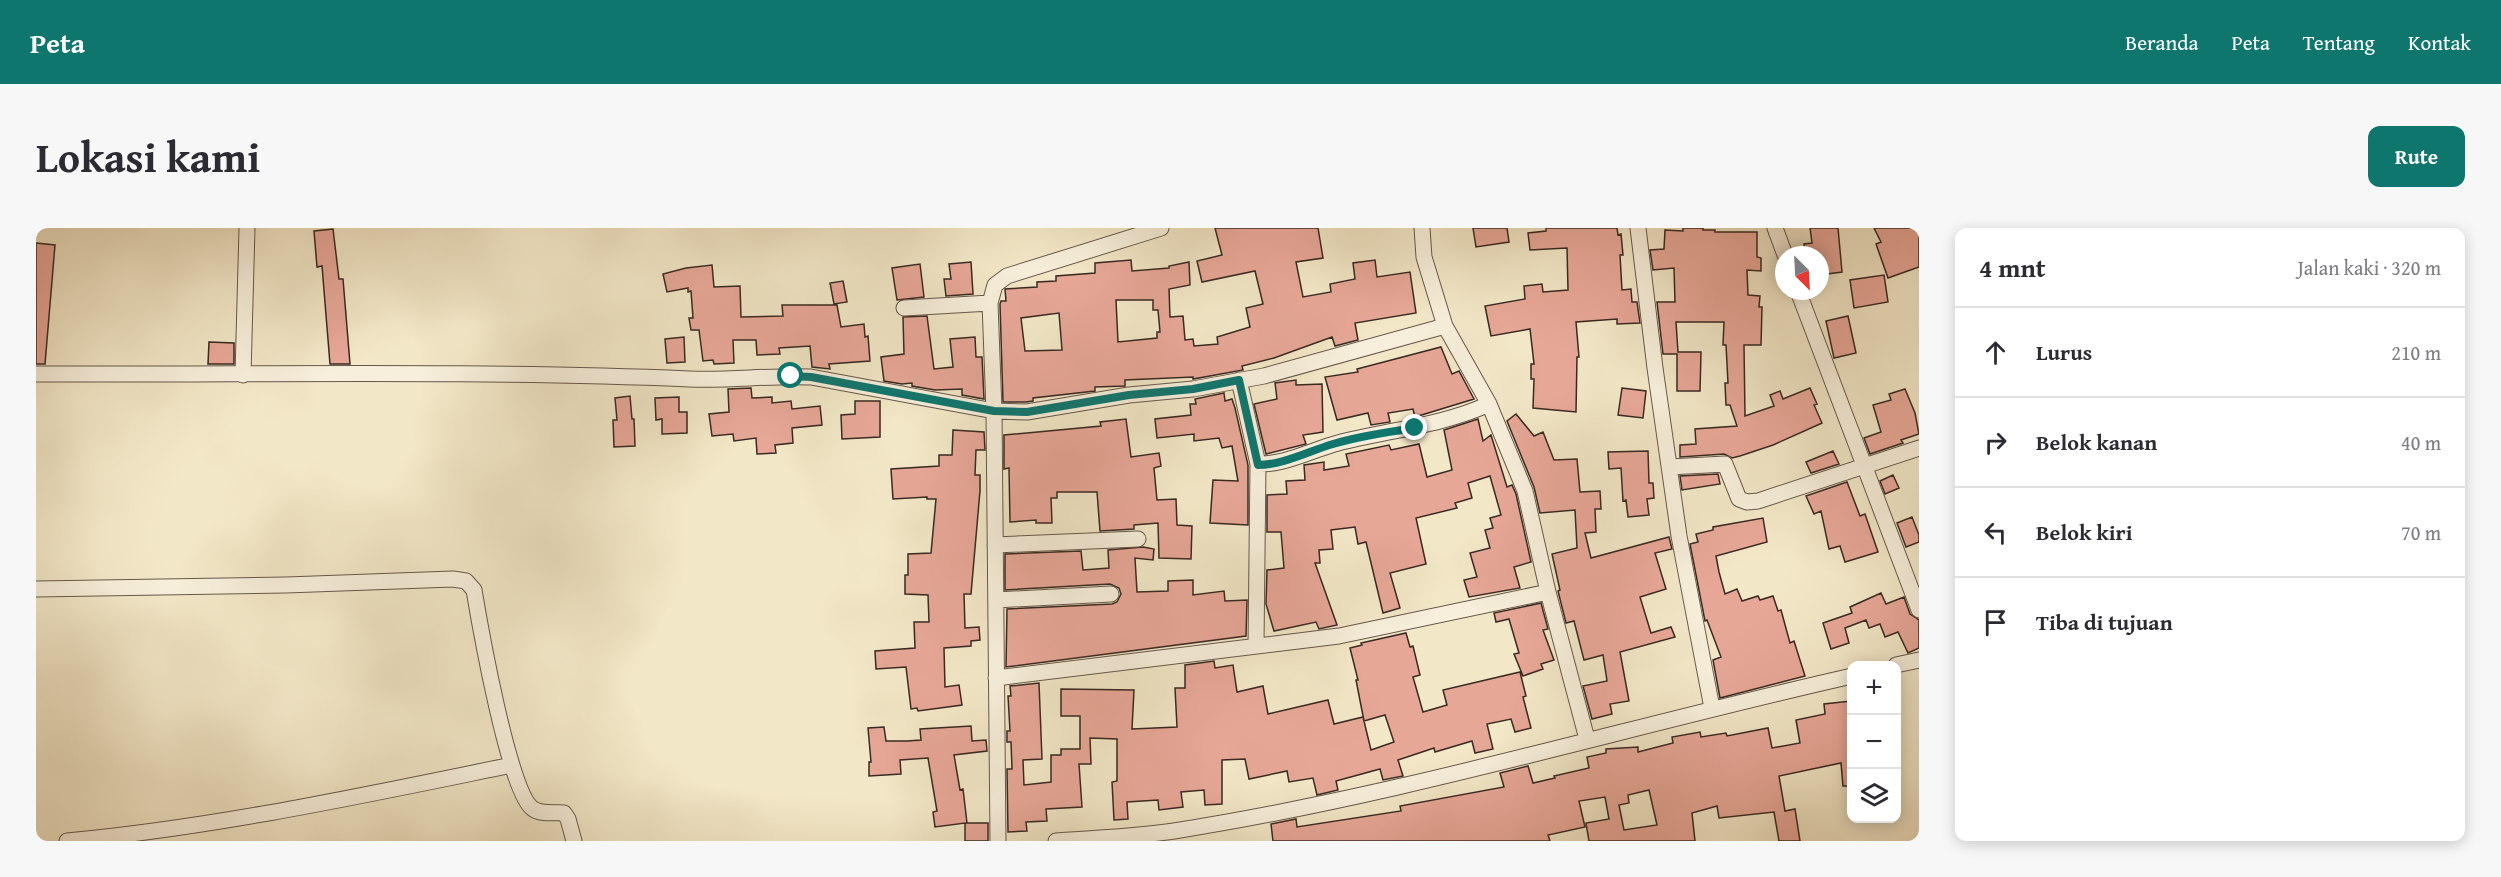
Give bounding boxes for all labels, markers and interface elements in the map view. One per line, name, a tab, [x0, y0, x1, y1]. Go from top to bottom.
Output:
text: Peta	[30, 22, 85, 63]
text: Beranda	[2125, 27, 2198, 58]
text: Peta	[2231, 27, 2270, 58]
text: Tentang	[2303, 27, 2375, 58]
text: Kontak	[2408, 27, 2471, 58]
text: Lokasi kami	[36, 126, 260, 187]
button: Rute	[2368, 126, 2465, 187]
north arrow	[1775, 246, 1829, 300]
text: 4 mnt	[1979, 248, 2046, 287]
text: Jalan kaki · 320 m	[2297, 253, 2441, 282]
icon: ahead	[1979, 336, 2012, 369]
text: Lurus	[2036, 336, 2092, 368]
text: 210 m	[2391, 338, 2441, 367]
route start	[777, 362, 803, 388]
route end	[1401, 414, 1427, 440]
icon: right	[1979, 426, 2012, 459]
text: Belok kanan	[2036, 426, 2157, 458]
text: 40 m	[2401, 428, 2441, 457]
icon: left	[1979, 516, 2012, 549]
text: Belok kiri	[2036, 516, 2133, 548]
text: 70 m	[2401, 518, 2441, 547]
icon: arrive	[1979, 606, 2012, 639]
text: Tiba di tujuan	[2036, 606, 2173, 638]
map controls	[1847, 661, 1901, 823]
button: +	[1847, 661, 1901, 715]
button: −	[1847, 715, 1901, 769]
button: layers	[1847, 769, 1901, 823]

